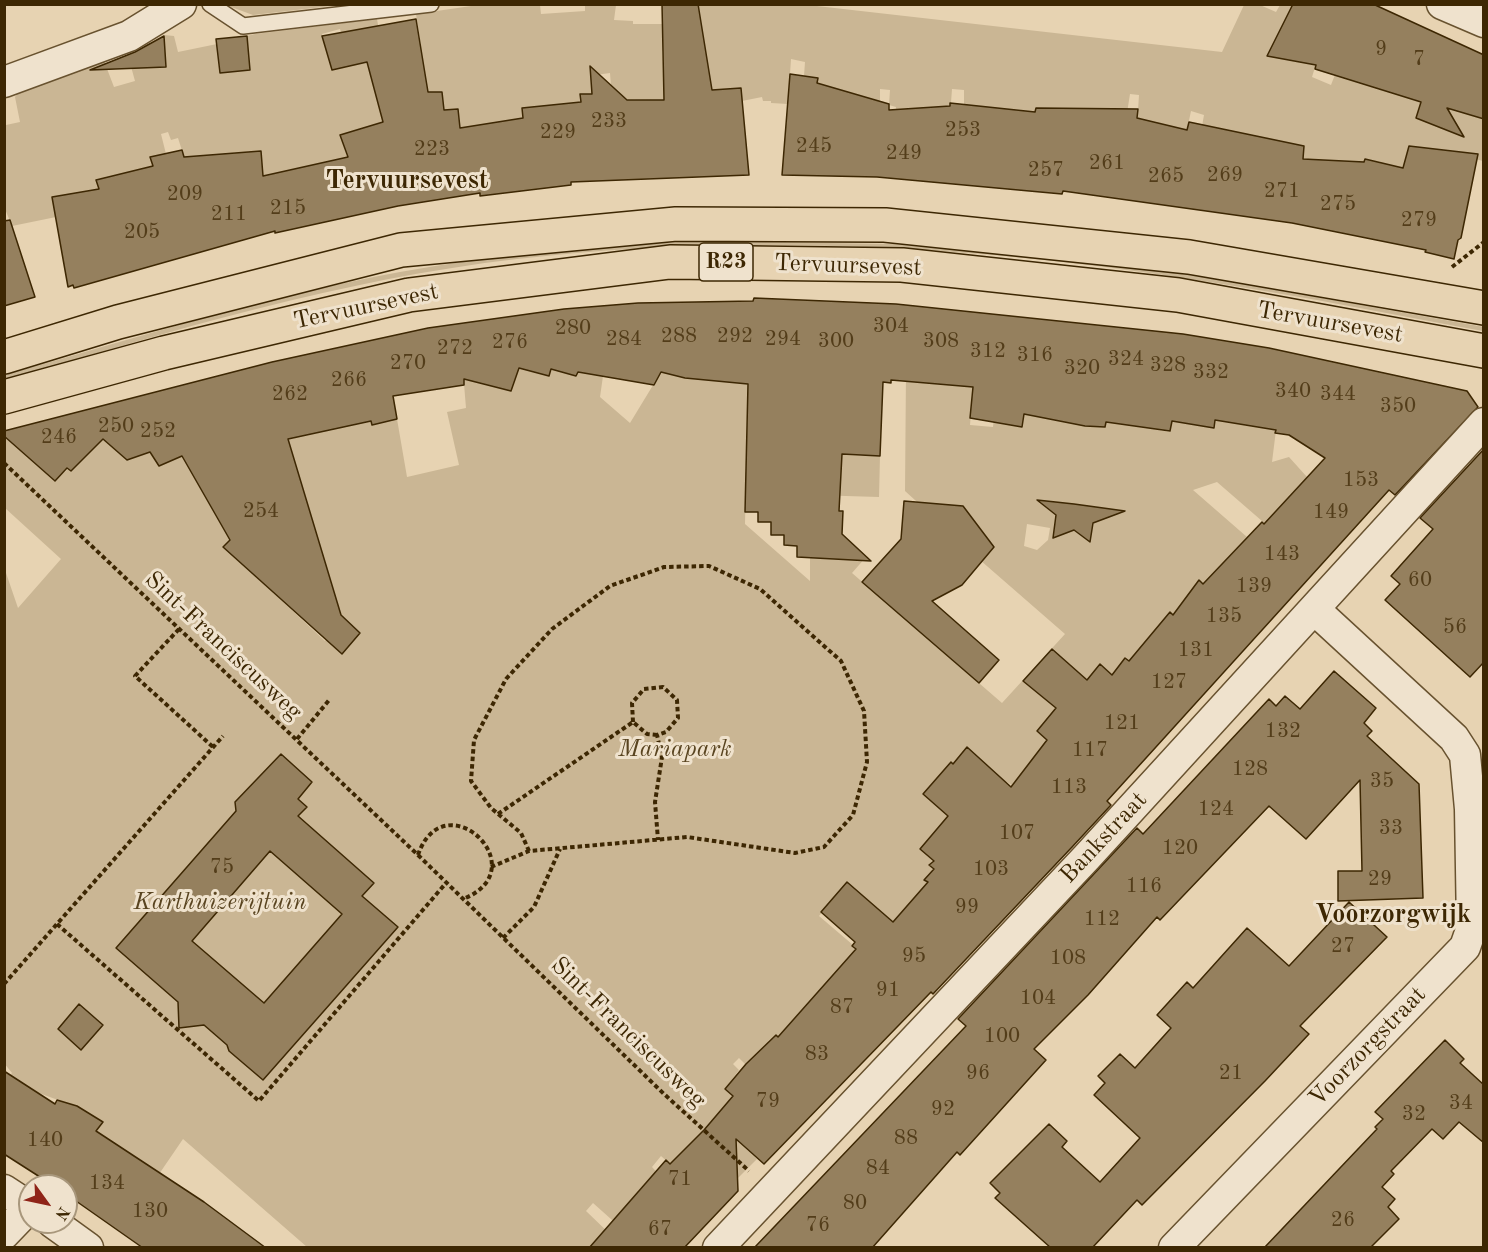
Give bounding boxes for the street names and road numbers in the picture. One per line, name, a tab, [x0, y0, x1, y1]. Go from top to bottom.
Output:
road number: R23	[699, 243, 753, 281]
street label: Tervuursevest	[774, 249, 922, 283]
street label: Tervuursevest	[291, 278, 441, 336]
street label: Tervuursevest	[1255, 296, 1405, 350]
street label: Sint-Franciscusweg	[138, 566, 308, 726]
street label: Bankstraat	[1054, 786, 1154, 890]
street label: Sint-Franciscusweg	[544, 951, 712, 1115]
street label: Voorzorgstraat	[1303, 981, 1433, 1113]

